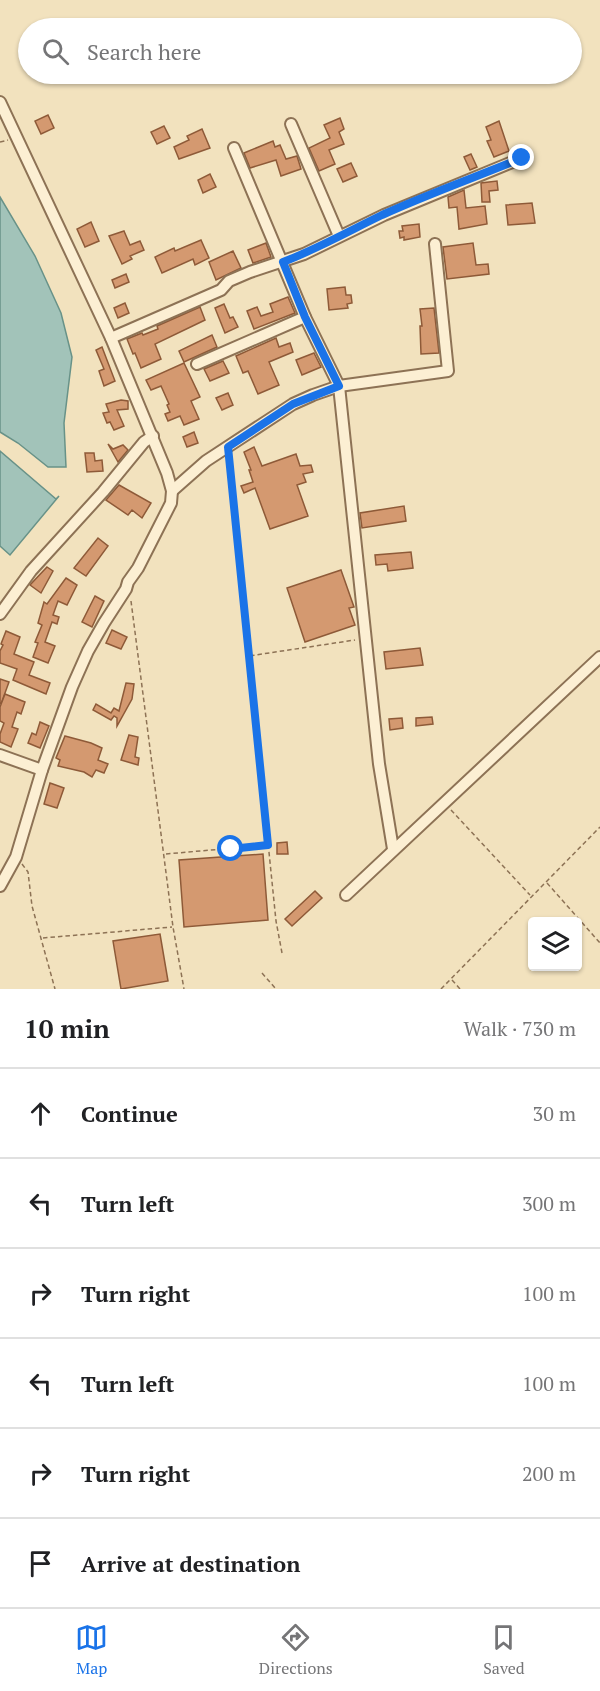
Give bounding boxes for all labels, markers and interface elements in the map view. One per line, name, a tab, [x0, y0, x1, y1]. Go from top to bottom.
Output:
search box	[18, 18, 582, 84]
icon: search	[39, 35, 72, 68]
text: Search here	[87, 37, 201, 66]
route end	[508, 144, 534, 170]
route start	[217, 835, 243, 861]
map controls	[528, 917, 582, 971]
button: layers	[528, 917, 582, 971]
text: 10 min	[24, 1011, 110, 1045]
text: Walk · 730 m	[464, 1015, 576, 1042]
icon: ahead	[24, 1097, 57, 1130]
text: Continue	[81, 1099, 178, 1128]
text: 30 m	[533, 1100, 576, 1127]
icon: left	[24, 1187, 57, 1220]
text: Turn left	[81, 1189, 174, 1218]
text: 300 m	[522, 1190, 576, 1217]
icon: right	[24, 1277, 57, 1310]
text: Turn right	[81, 1279, 190, 1308]
text: 100 m	[522, 1280, 576, 1307]
icon: left	[24, 1367, 57, 1400]
text: Turn left	[81, 1369, 174, 1398]
text: 100 m	[522, 1370, 576, 1397]
icon: right	[24, 1457, 57, 1490]
text: Turn right	[81, 1459, 190, 1488]
text: 200 m	[522, 1460, 576, 1487]
icon: arrive	[24, 1547, 57, 1580]
text: Arrive at destination	[81, 1549, 300, 1578]
tab: Map	[75, 1621, 108, 1679]
tab: Directions	[259, 1621, 333, 1679]
tab: Saved	[483, 1621, 525, 1679]

